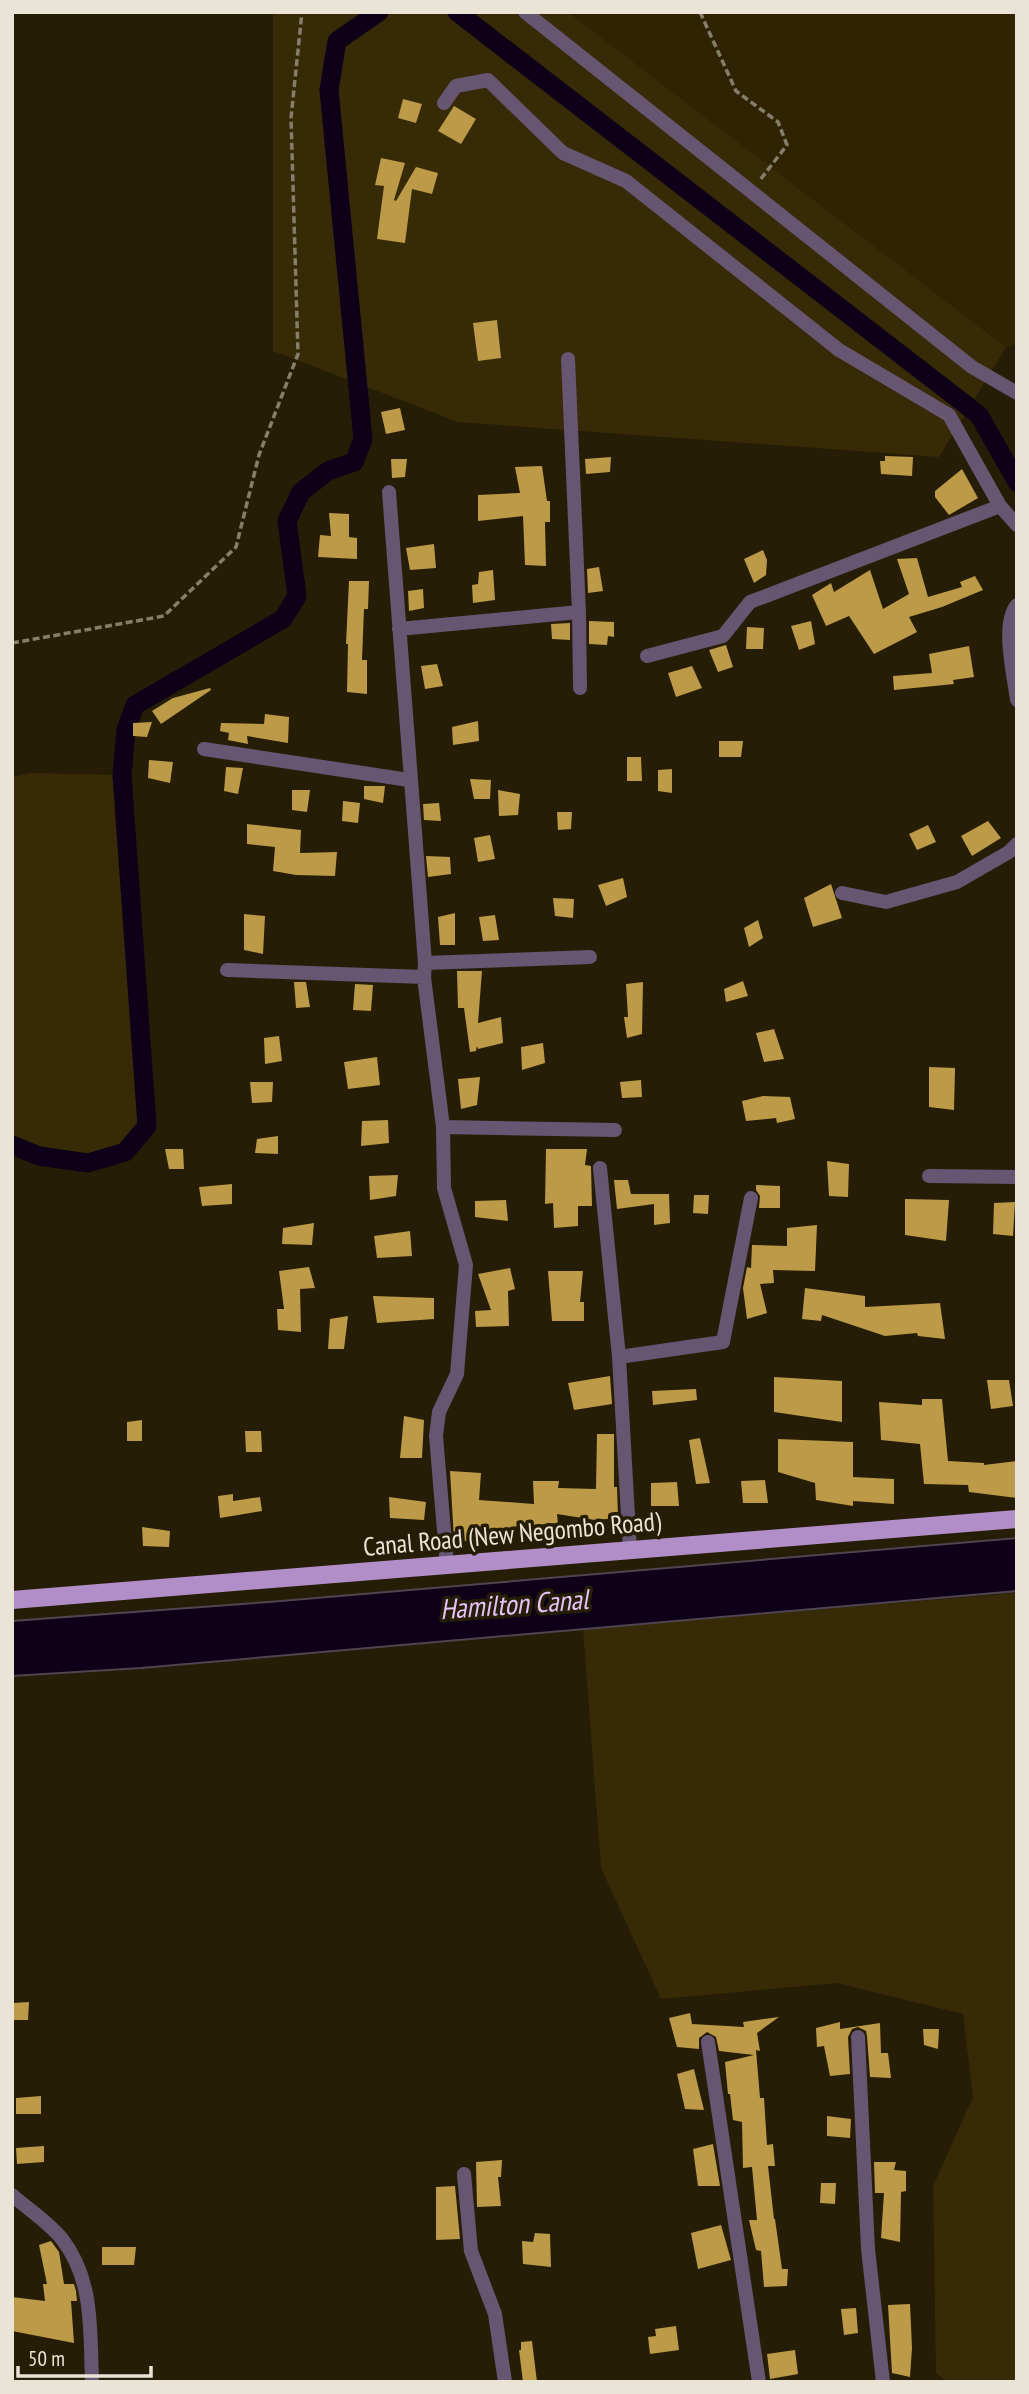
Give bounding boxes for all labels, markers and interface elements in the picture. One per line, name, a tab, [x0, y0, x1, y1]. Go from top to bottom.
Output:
street label: Canal Road (New Negombo Road)	[362, 1504, 662, 1563]
water label: Hamilton Canal	[439, 1580, 592, 1627]
scale bar	[18, 2334, 150, 2378]
text: 50 m	[28, 2345, 65, 2372]

